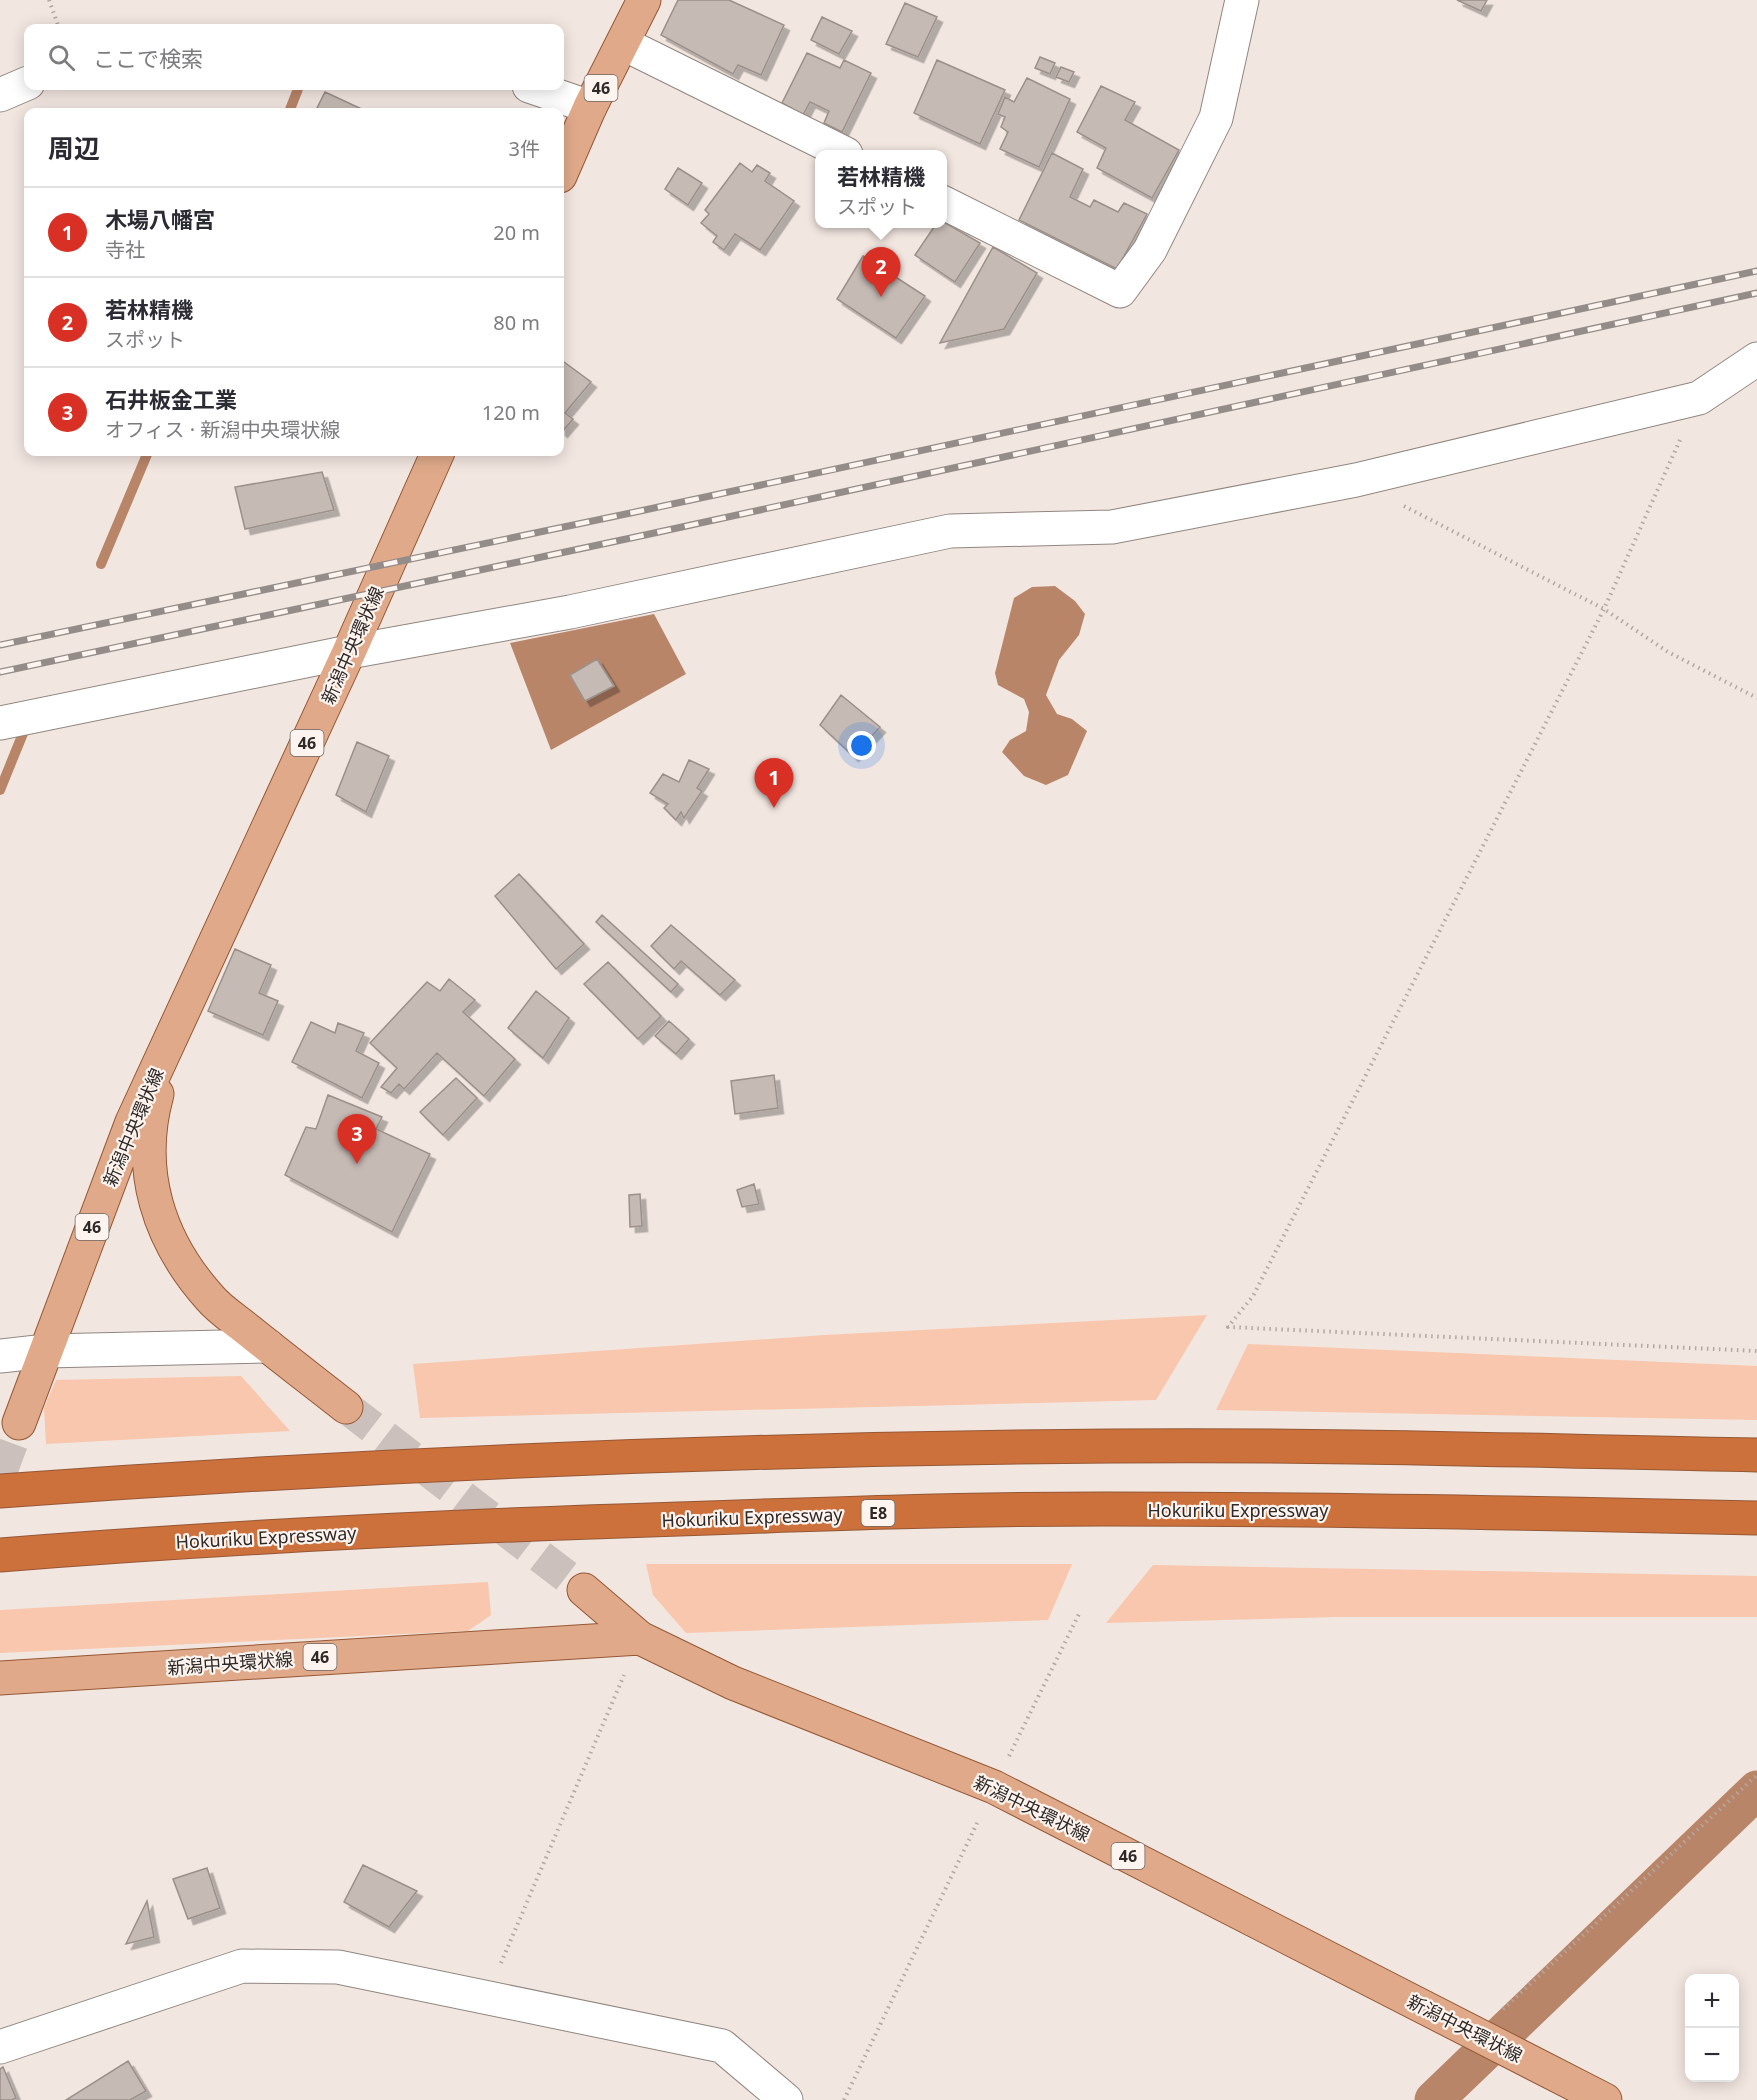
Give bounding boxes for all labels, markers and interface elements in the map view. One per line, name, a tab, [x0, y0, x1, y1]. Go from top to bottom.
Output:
search box	[24, 24, 564, 90]
icon: search	[45, 41, 78, 74]
text: ここで検索	[93, 43, 203, 73]
road number: 46	[584, 75, 618, 101]
text: 周辺	[48, 130, 100, 166]
text: 3件	[509, 135, 540, 162]
popup	[815, 150, 947, 228]
text: 若林精機	[837, 161, 925, 191]
text: スポット	[837, 193, 917, 220]
text: 木場八幡宮	[105, 204, 215, 234]
text: 1	[62, 219, 73, 246]
text: 20 m	[493, 219, 540, 246]
text: 寺社	[105, 236, 145, 263]
pin: 2	[862, 248, 900, 297]
text: 若林精機	[105, 294, 193, 324]
text: 2	[62, 309, 73, 336]
text: 80 m	[493, 309, 540, 336]
text: スポット	[105, 326, 185, 353]
text: 石井板金工業	[105, 384, 237, 414]
text: 3	[62, 399, 73, 426]
text: 120 m	[482, 399, 540, 426]
text: オフィス · 新潟中央環状線	[105, 416, 340, 443]
street label: 新潟中央環状線	[315, 583, 389, 707]
road number: 46	[290, 730, 324, 756]
your location	[847, 731, 876, 760]
pin: 1	[754, 758, 794, 808]
street label: 新潟中央環状線	[97, 1064, 169, 1190]
pin: 3	[338, 1114, 376, 1164]
road number: 46	[76, 1214, 109, 1240]
street label: Hokuriku Expressway	[1148, 1498, 1329, 1522]
road number: E8	[862, 1500, 894, 1526]
street label: Hokuriku Expressway	[661, 1502, 844, 1532]
street label: Hokuriku Expressway	[175, 1520, 358, 1554]
road number: 46	[304, 1644, 336, 1670]
street label: 新潟中央環状線	[166, 1647, 294, 1679]
street label: 新潟中央環状線	[970, 1770, 1094, 1846]
road number: 46	[1112, 1843, 1144, 1869]
map controls	[1685, 1974, 1739, 2082]
button: +	[1685, 1974, 1739, 2028]
street label: 新潟中央環状線	[1403, 1989, 1527, 2067]
button: −	[1685, 2028, 1739, 2082]

